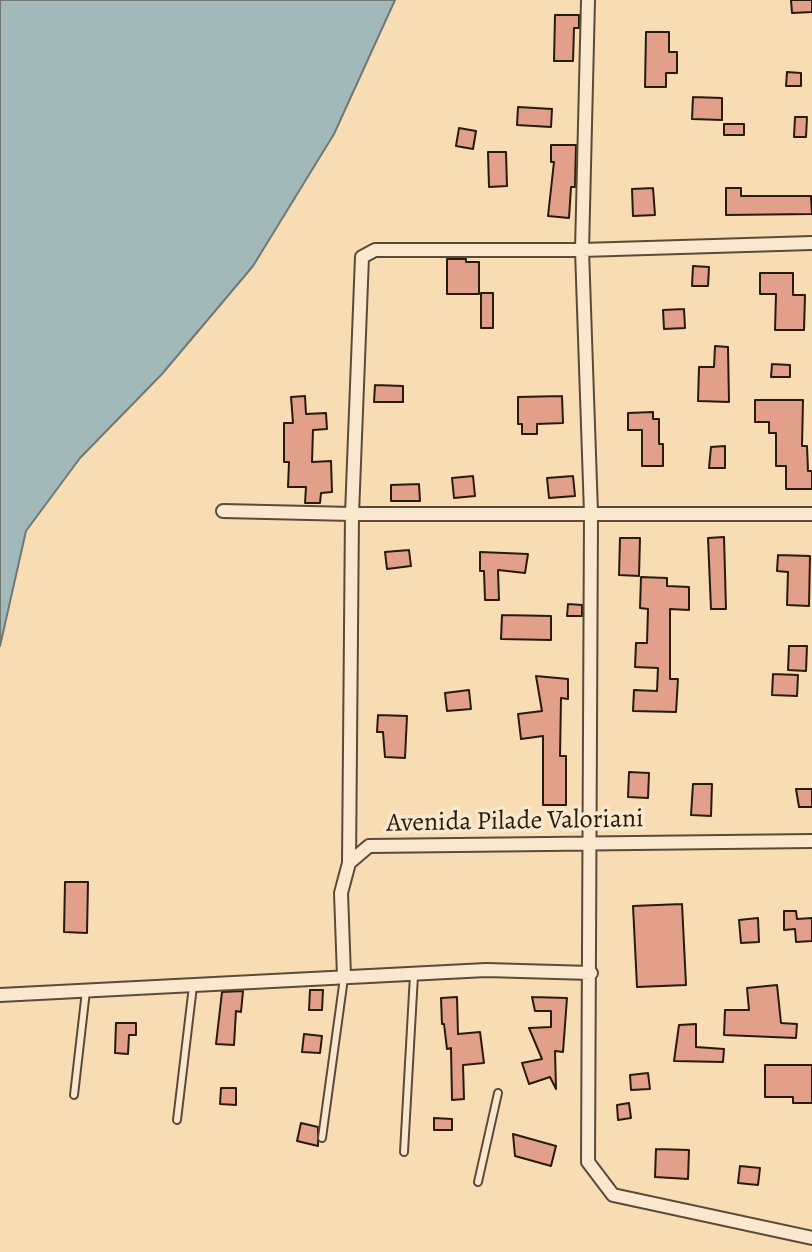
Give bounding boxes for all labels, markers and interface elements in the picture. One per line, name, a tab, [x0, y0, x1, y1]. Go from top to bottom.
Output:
street label: Avenida Pilade Valoriani	[386, 804, 644, 840]

